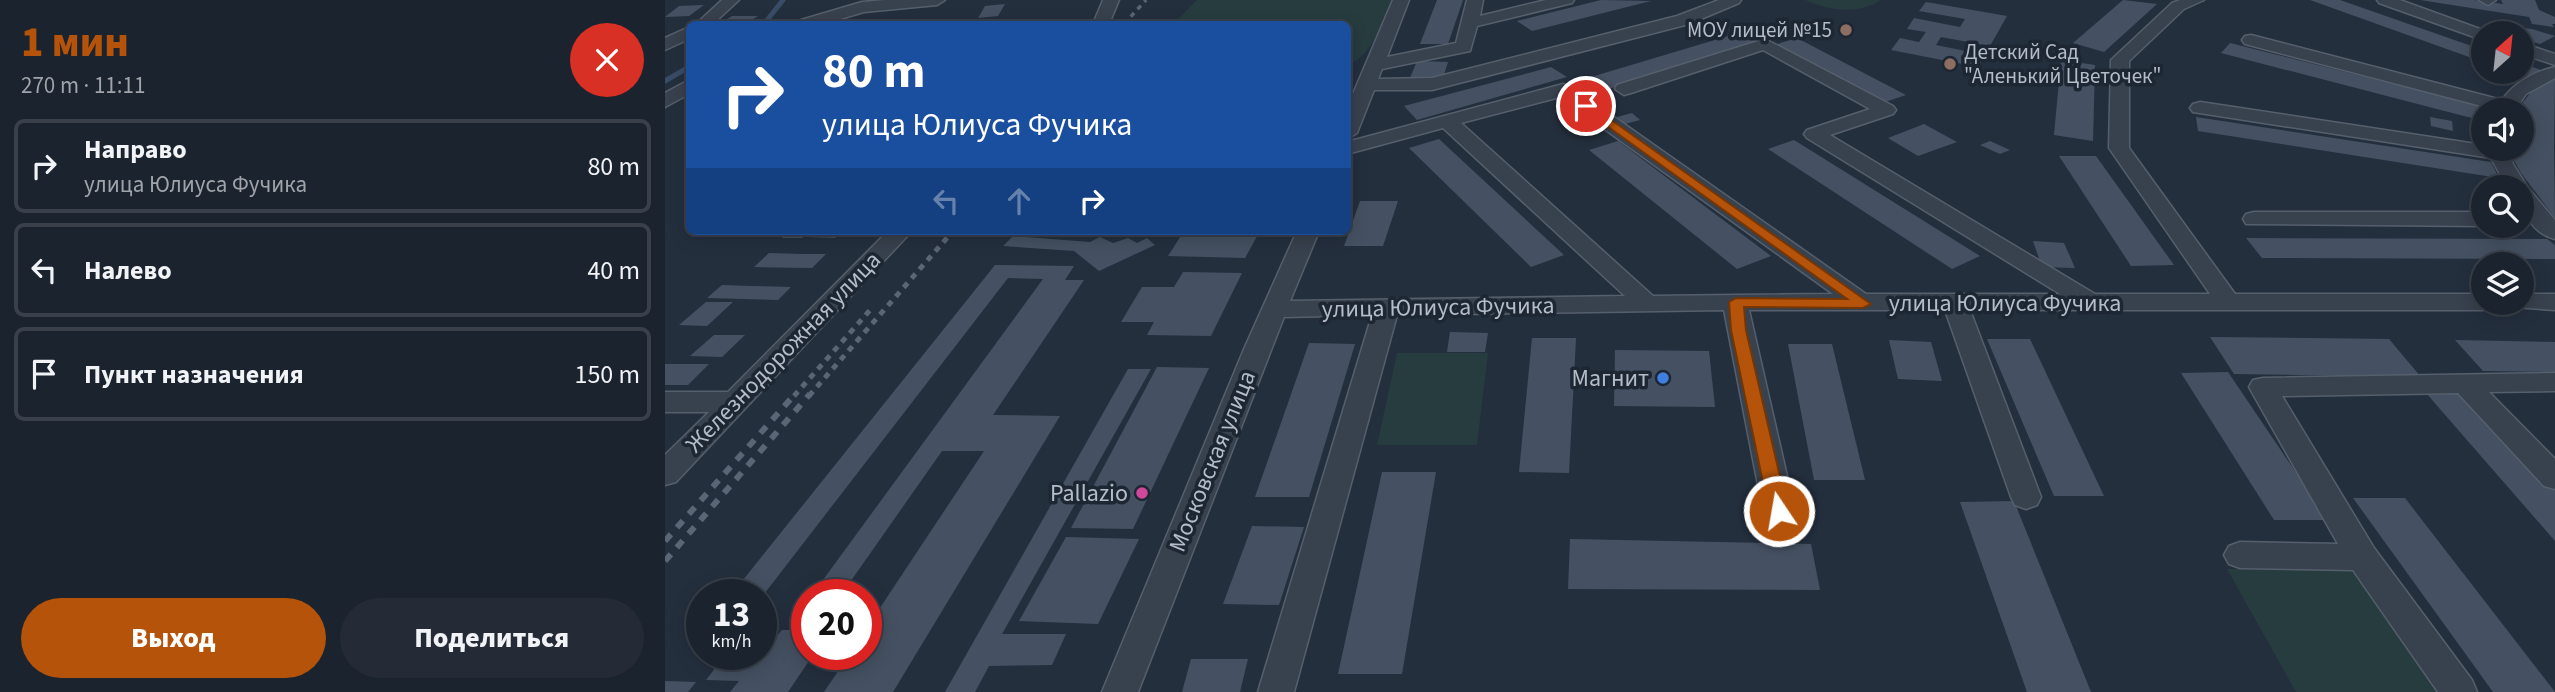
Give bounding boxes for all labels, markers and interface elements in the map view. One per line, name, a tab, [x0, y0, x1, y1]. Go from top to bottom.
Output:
text: 1 мин	[21, 13, 129, 73]
place label: МОУ лицей №15	[1687, 15, 1832, 45]
north arrow	[2471, 21, 2534, 84]
map controls	[2471, 21, 2534, 315]
marker: МОУ лицей №15	[1838, 22, 1854, 38]
button: close	[570, 23, 644, 97]
text: 80 m	[822, 37, 926, 107]
place label: Детский Сад "Аленький Цветочек"	[1964, 37, 2161, 91]
icon: right	[707, 49, 798, 140]
marker: Детский Сад "Аленький Цветочек"	[1942, 56, 1958, 72]
text: 270 m · 11:11	[21, 69, 145, 102]
pin	[1556, 76, 1616, 136]
icon: arrive	[1567, 87, 1605, 125]
button: sound	[2471, 98, 2534, 161]
text: улица Юлиуса Фучика	[822, 102, 1132, 148]
text: Направо	[84, 131, 187, 168]
icon: right	[25, 147, 63, 185]
text: 80 m	[587, 148, 640, 185]
text: улица Юлиуса Фучика	[84, 168, 307, 201]
button: search	[2471, 175, 2534, 238]
icon: left	[927, 182, 965, 220]
icon: ahead	[1000, 182, 1038, 220]
icon: right	[1073, 182, 1111, 220]
street label: Железнодорожная улица	[678, 244, 889, 461]
icon: left	[25, 251, 63, 289]
text: Налево	[84, 252, 172, 289]
text: 40 m	[587, 252, 640, 289]
button: layers	[2471, 252, 2534, 315]
street label: улица Юлиуса Фучика	[1889, 286, 2121, 321]
street label: улица Юлиуса Фучика	[1321, 288, 1555, 327]
icon: arrive	[25, 355, 63, 393]
text: Пункт назначения	[84, 356, 304, 393]
text: 150 m	[574, 356, 640, 393]
place label: Магнит	[1572, 361, 1649, 396]
street label: Московская улица	[1160, 365, 1265, 557]
marker: Магнит	[1655, 370, 1671, 386]
position arrow	[1742, 474, 1816, 548]
place label: Pallazio	[1050, 476, 1128, 511]
marker: Pallazio	[1134, 485, 1150, 501]
speed limit sign: 20	[791, 579, 882, 670]
text: 13	[713, 590, 750, 640]
button: Выход	[21, 598, 326, 678]
button: Поделиться	[340, 598, 644, 678]
text: km/h	[712, 629, 751, 654]

